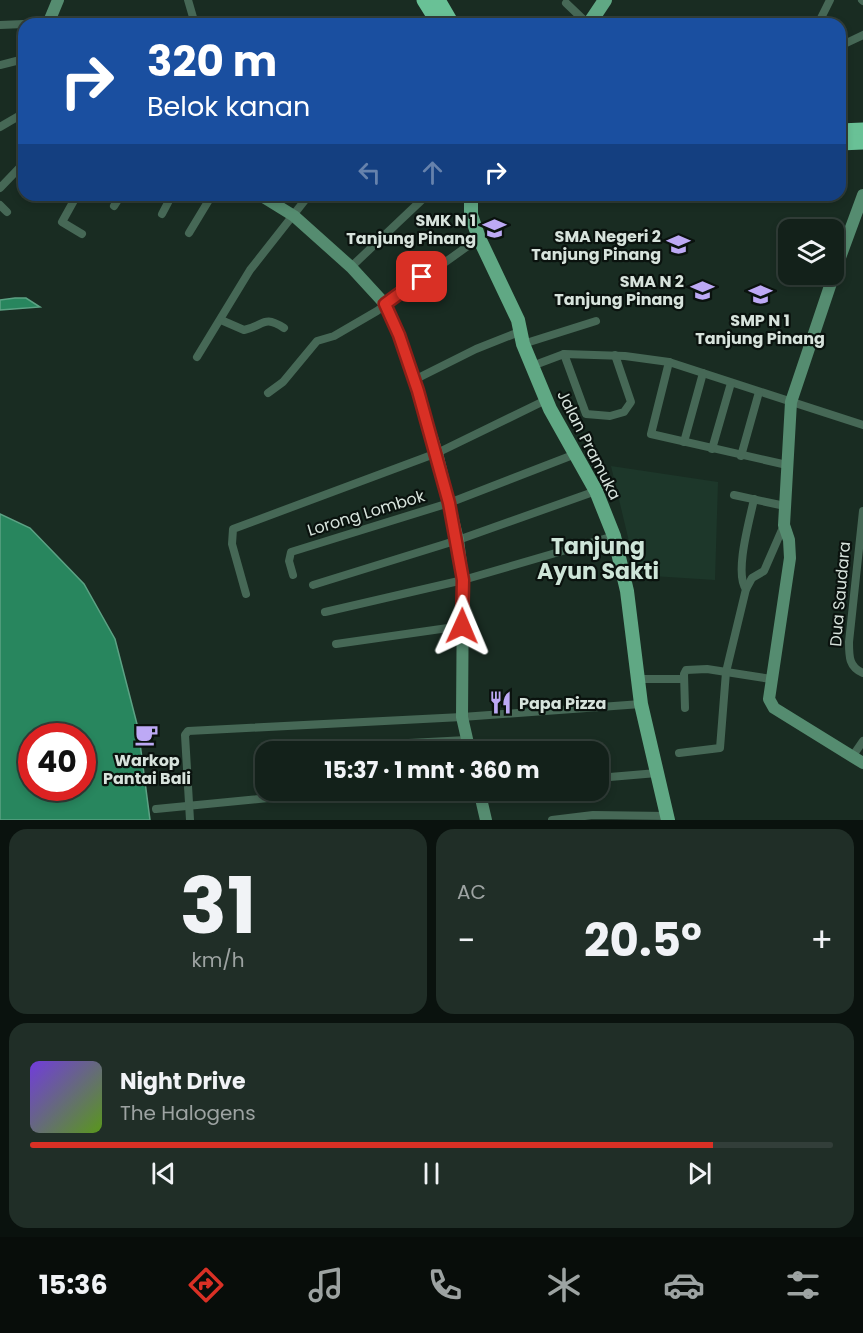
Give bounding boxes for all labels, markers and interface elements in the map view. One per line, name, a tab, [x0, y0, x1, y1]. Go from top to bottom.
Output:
text: 320 m	[147, 32, 277, 91]
icon: right	[48, 42, 126, 120]
text: Belok kanan	[147, 88, 310, 125]
icon: left	[353, 156, 386, 189]
icon: ahead	[416, 156, 449, 189]
icon: right	[479, 156, 512, 189]
place label: SMK N 1 Tanjung Pinang	[346, 209, 476, 250]
school or university icon: SMK N 1 Tanjung Pinang	[481, 216, 507, 242]
map controls	[778, 219, 844, 285]
button: layers	[778, 219, 844, 285]
place label: SMA Negeri 2 Tanjung Pinang	[531, 225, 661, 266]
school or university icon: SMA Negeri 2 Tanjung Pinang	[666, 232, 692, 258]
pin	[396, 251, 447, 302]
icon: arrive	[405, 260, 438, 293]
place label: SMA N 2 Tanjung Pinang	[554, 270, 684, 311]
school or university icon: SMA N 2 Tanjung Pinang	[689, 277, 715, 303]
school or university icon: SMP N 1 Tanjung Pinang	[747, 282, 773, 308]
place label: SMP N 1 Tanjung Pinang	[695, 309, 825, 350]
street label: Jalan Pramuka	[551, 386, 627, 504]
street label: Lorong Lombok	[304, 484, 428, 542]
district label: Tanjung Ayun Sakti	[537, 531, 659, 587]
street label: Dua Saudara	[824, 540, 856, 648]
position arrow	[430, 594, 494, 658]
restaurant icon: Papa Pizza	[488, 690, 514, 716]
place label: Papa Pizza	[519, 692, 606, 715]
cafe icon: Warkop Pantai Bali	[134, 722, 160, 748]
speed limit sign: 40	[18, 723, 96, 801]
place label: Warkop Pantai Bali	[103, 749, 191, 790]
text: 15:37 · 1 mnt · 360 m	[324, 755, 540, 786]
text: 31	[180, 851, 256, 960]
text: AC	[457, 878, 486, 906]
text: 20.5°	[584, 909, 702, 972]
text: −	[457, 917, 475, 964]
text: +	[810, 917, 833, 964]
text: km/h	[191, 946, 245, 974]
text: Night Drive	[120, 1066, 246, 1097]
text: The Halogens	[120, 1099, 256, 1127]
icon: previous	[147, 1157, 180, 1190]
icon: pause	[415, 1157, 448, 1190]
icon: next	[683, 1157, 716, 1190]
icon: directions	[185, 1264, 227, 1306]
icon: music	[305, 1264, 347, 1306]
icon: phone	[424, 1264, 466, 1306]
icon: climate	[543, 1264, 585, 1306]
icon: car	[663, 1264, 705, 1306]
icon: filters	[782, 1264, 824, 1306]
text: 15:36	[39, 1266, 108, 1303]

